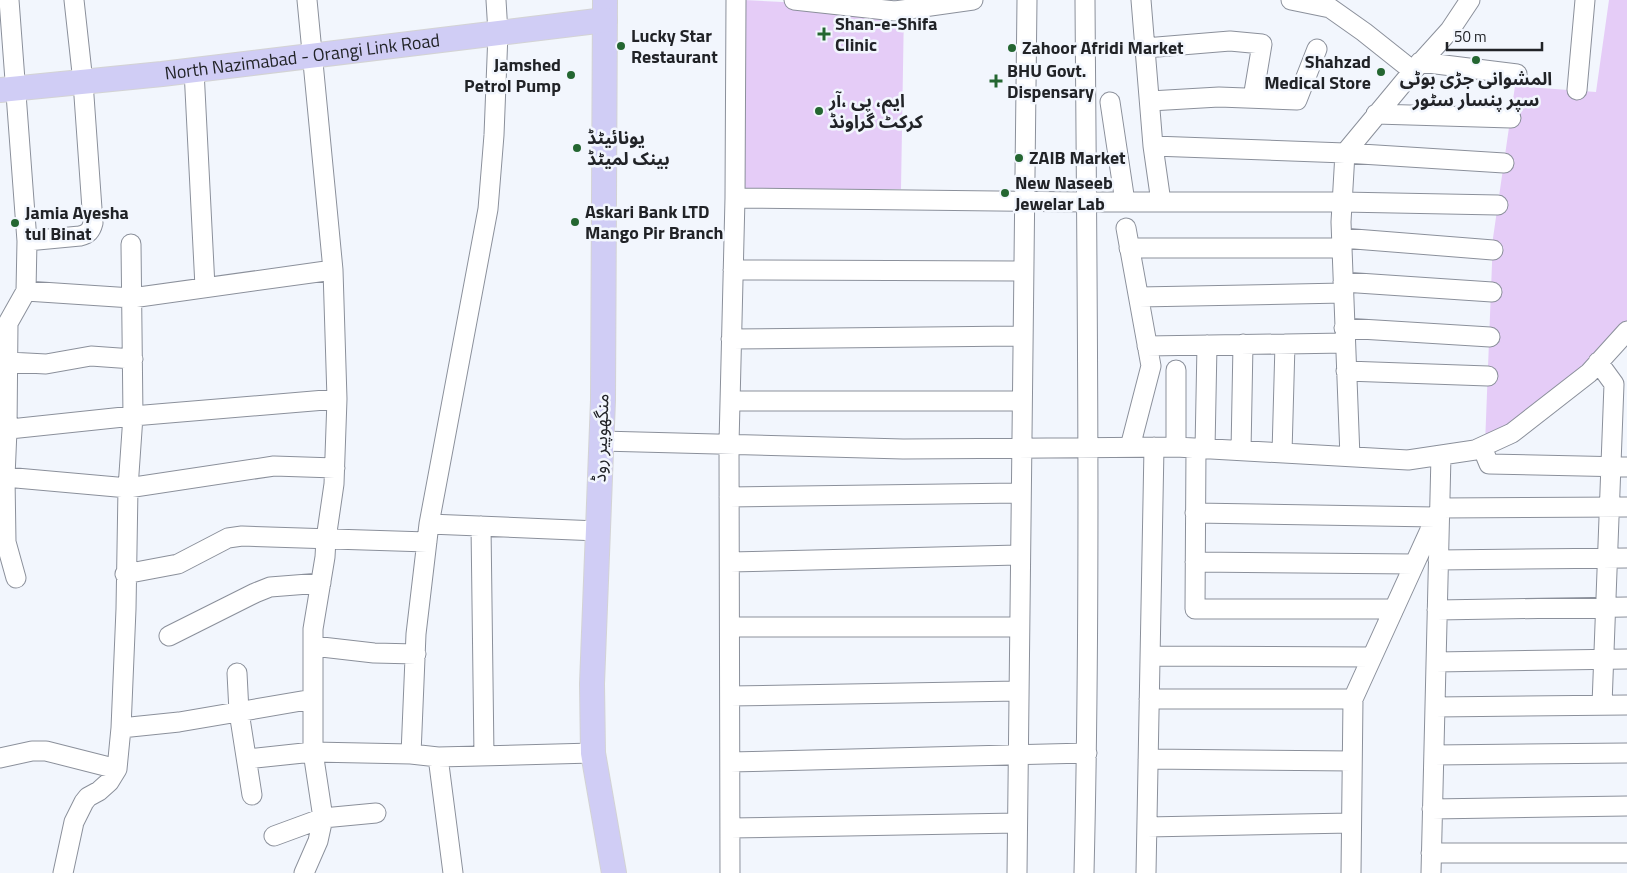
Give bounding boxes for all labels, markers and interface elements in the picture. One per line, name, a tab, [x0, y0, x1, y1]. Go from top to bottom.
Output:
place label: Shan-e-Shifa Clinic	[835, 10, 937, 58]
scale bar	[1447, 20, 1542, 52]
place label: Lucky Star Restaurant	[631, 22, 718, 70]
text: 50 m	[1454, 25, 1487, 48]
street label: North Nazimabad - Orangi Link Road	[163, 26, 441, 87]
marker: Shan-e-Shifa Clinic	[817, 27, 831, 41]
place label: Zahoor Afridi Market	[1022, 34, 1184, 61]
marker: Lucky Star Restaurant	[615, 40, 627, 52]
marker: Zahoor Afridi Market	[1006, 42, 1018, 54]
place label: Shahzad Medical Store	[1264, 48, 1371, 96]
place label: Jamshed Petrol Pump	[464, 51, 561, 99]
marker: المشوانی جڑی بوٹی سپر پنسار سٹور	[1470, 54, 1482, 66]
place label: BHU Govt. Dispensary	[1007, 57, 1094, 105]
place label: المشوانی جڑی بوٹی سپر پنسار سٹور	[1400, 65, 1552, 113]
marker: Shahzad Medical Store	[1375, 66, 1387, 78]
marker: Jamshed Petrol Pump	[565, 69, 577, 81]
marker: BHU Govt. Dispensary	[989, 74, 1003, 88]
place label: ایم، پی ،آر کرکٹ گراونڈ	[828, 87, 924, 135]
marker: ایم، پی ،آر کرکٹ گراونڈ	[813, 105, 825, 117]
place label: یونائیٹڈ بینک لمیٹڈ	[587, 124, 670, 172]
marker: یونائیٹڈ بینک لمیٹڈ	[571, 142, 583, 154]
place label: ZAIB Market	[1029, 144, 1126, 171]
marker: ZAIB Market	[1013, 152, 1025, 164]
place label: New Naseeb Jewelar Lab	[1015, 169, 1113, 217]
marker: New Naseeb Jewelar Lab	[999, 187, 1011, 199]
place label: Askari Bank LTD Mango Pir Branch	[585, 198, 723, 246]
place label: Jamia Ayesha tul Binat	[25, 199, 129, 247]
marker: Askari Bank LTD Mango Pir Branch	[569, 216, 581, 228]
marker: Jamia Ayesha tul Binat	[9, 217, 21, 229]
street label: منگھوپیر روڈ	[585, 393, 616, 483]

